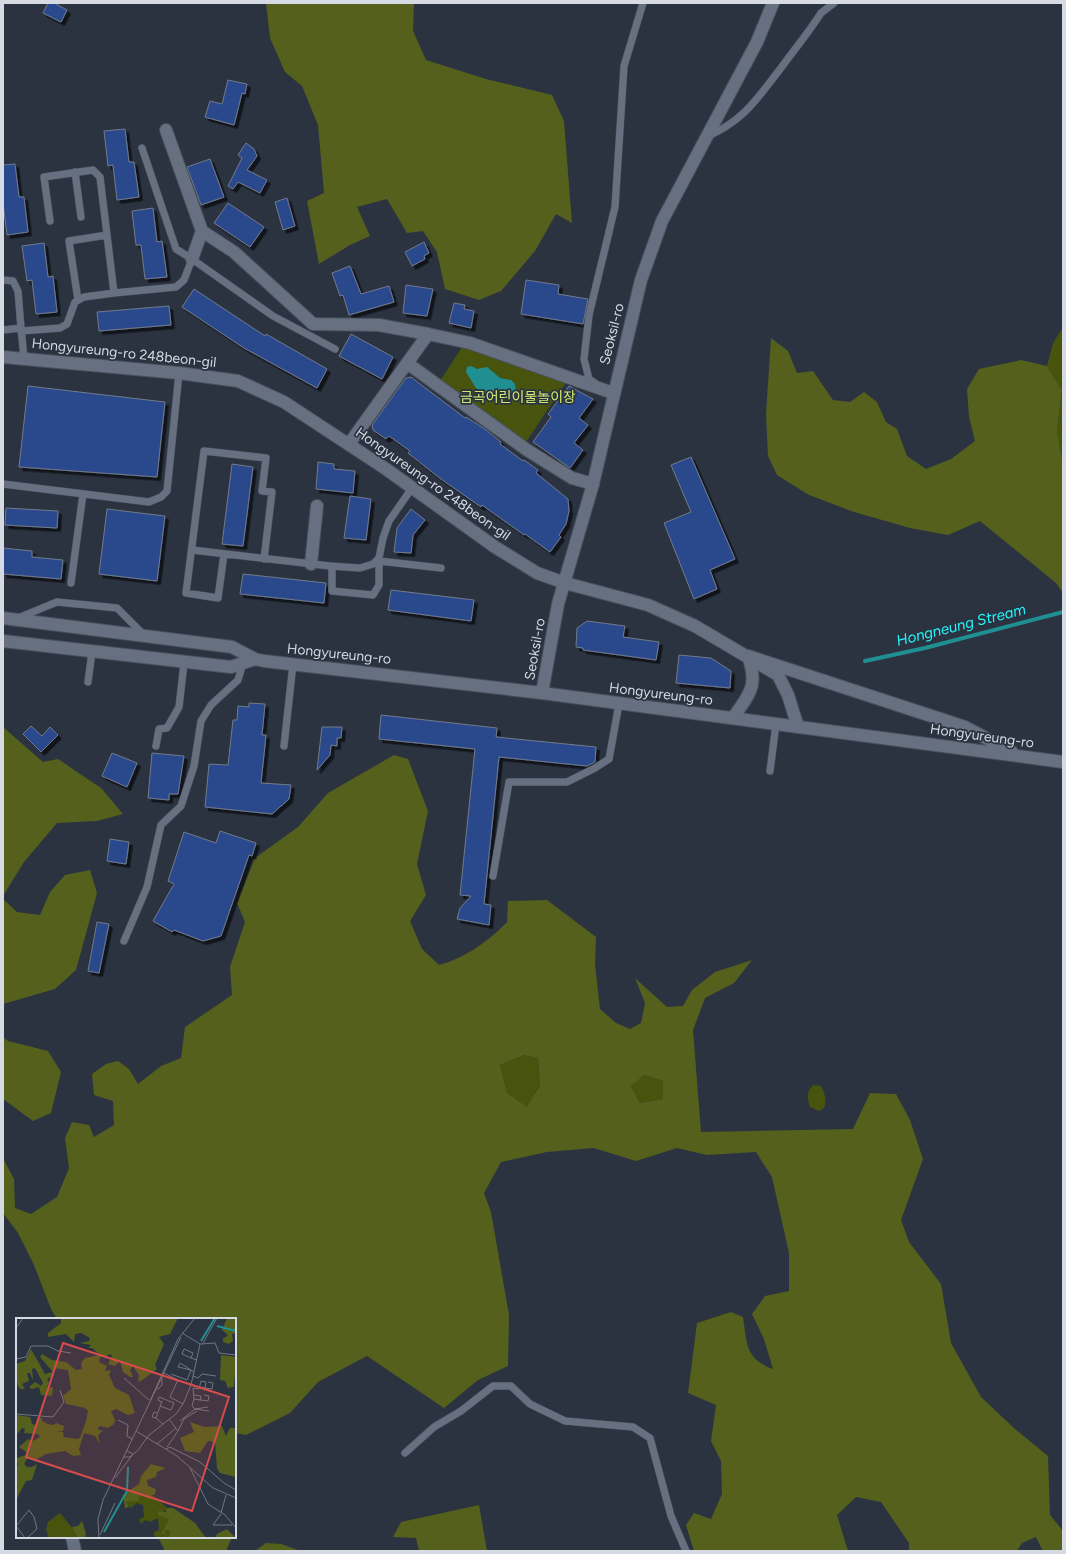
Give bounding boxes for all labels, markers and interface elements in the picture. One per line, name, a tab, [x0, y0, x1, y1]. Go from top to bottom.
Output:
street label: Seoksil-ro	[596, 302, 628, 366]
street label: Hongyureung-ro 248beon-gil	[31, 335, 217, 371]
park label: 금곡어린이물놀이장	[460, 389, 576, 406]
street label: Hongyureung-ro 248beon-gil	[352, 424, 514, 544]
water label: Hongneung Stream	[894, 600, 1028, 650]
street label: Seoksil-ro	[521, 617, 549, 681]
street label: Hongyureung-ro	[286, 640, 392, 668]
street label: Hongyureung-ro	[608, 679, 714, 709]
street label: Hongyureung-ro	[929, 720, 1035, 752]
inset map	[16, 1318, 236, 1538]

